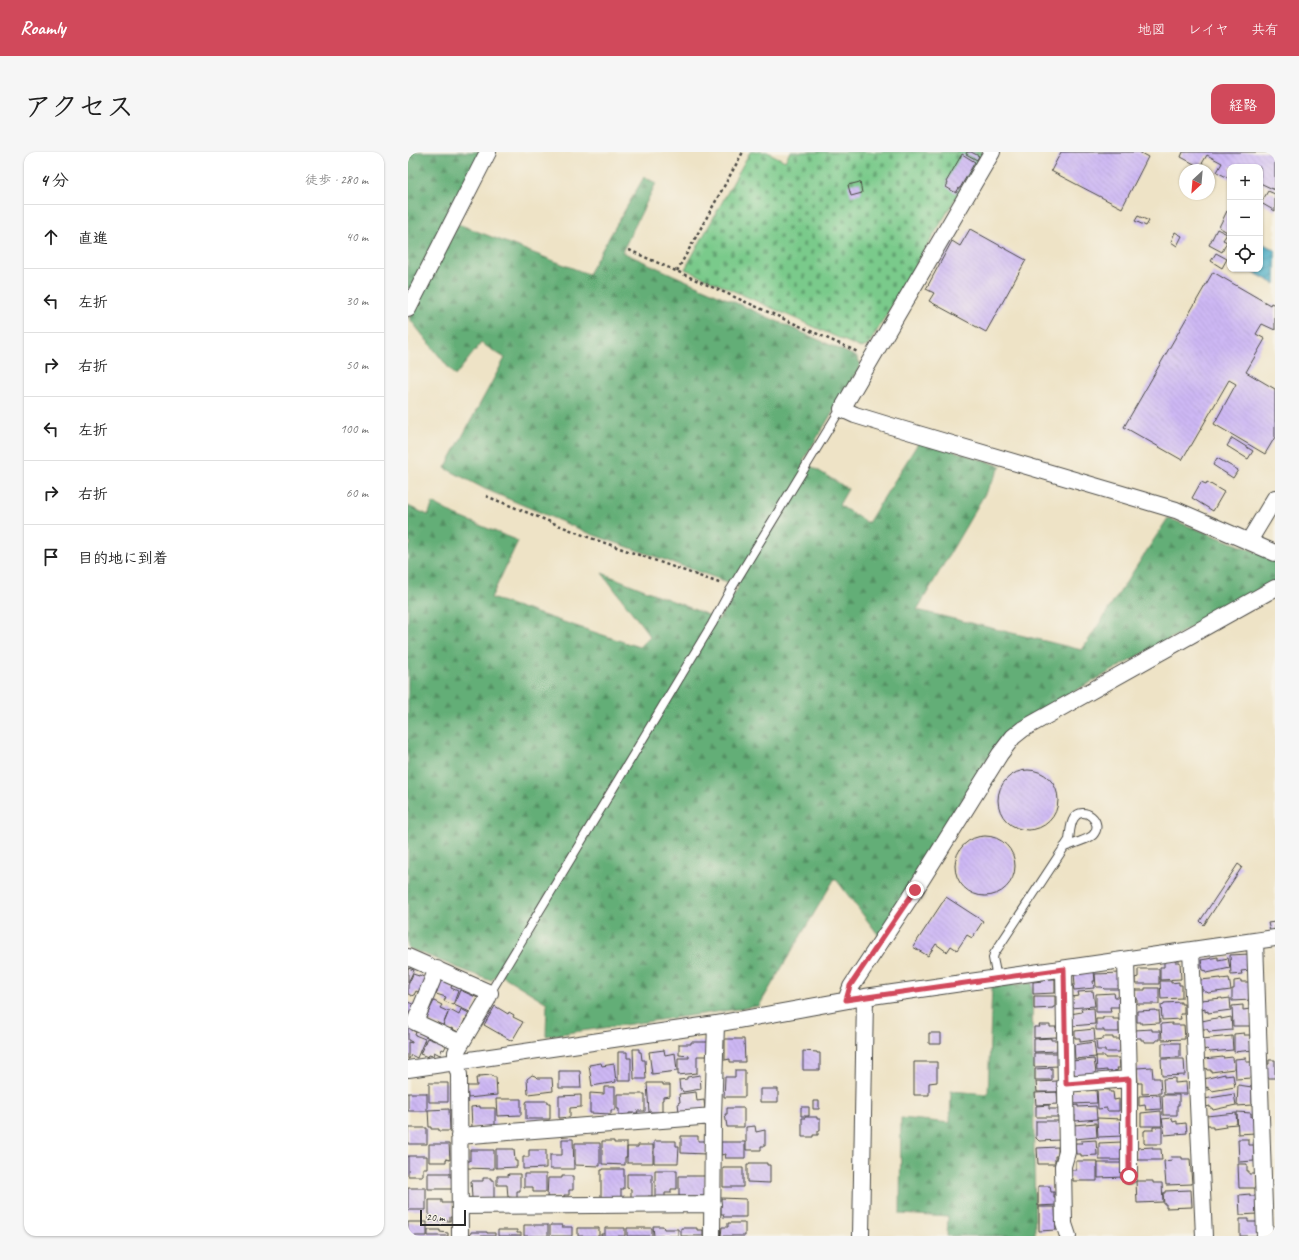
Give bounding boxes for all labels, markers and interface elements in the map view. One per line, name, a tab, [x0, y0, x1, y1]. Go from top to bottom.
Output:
text: Roamly	[20, 16, 66, 40]
text: 地図	[1138, 21, 1166, 38]
text: レイヤ	[1188, 21, 1229, 38]
text: 共有	[1251, 21, 1279, 38]
button: 経路	[1211, 84, 1275, 124]
text: アクセス	[24, 89, 134, 124]
north arrow	[1179, 164, 1215, 200]
map controls	[1227, 164, 1263, 272]
button: +	[1227, 164, 1263, 200]
text: 4 分	[40, 170, 69, 191]
text: 徒歩 · 280 m	[305, 172, 368, 188]
button: −	[1227, 200, 1263, 236]
icon: ahead	[40, 226, 62, 248]
text: 直進	[78, 229, 108, 248]
text: 40 m	[346, 229, 368, 245]
button: locate	[1227, 236, 1263, 272]
icon: left	[40, 290, 62, 312]
text: 左折	[78, 293, 108, 312]
text: 30 m	[346, 293, 368, 309]
icon: right	[40, 354, 62, 376]
text: 右折	[78, 357, 108, 376]
text: 50 m	[346, 357, 368, 373]
icon: left	[40, 418, 62, 440]
text: 左折	[78, 421, 108, 440]
text: 100 m	[340, 421, 368, 437]
icon: right	[40, 482, 62, 504]
text: 右折	[78, 485, 108, 504]
text: 60 m	[346, 485, 368, 501]
icon: arrive	[40, 546, 62, 568]
text: 目的地に到着	[78, 549, 168, 568]
route end	[906, 881, 924, 899]
route start	[1120, 1167, 1138, 1185]
scale bar	[420, 1208, 466, 1227]
text: 20 m	[426, 1210, 445, 1224]

